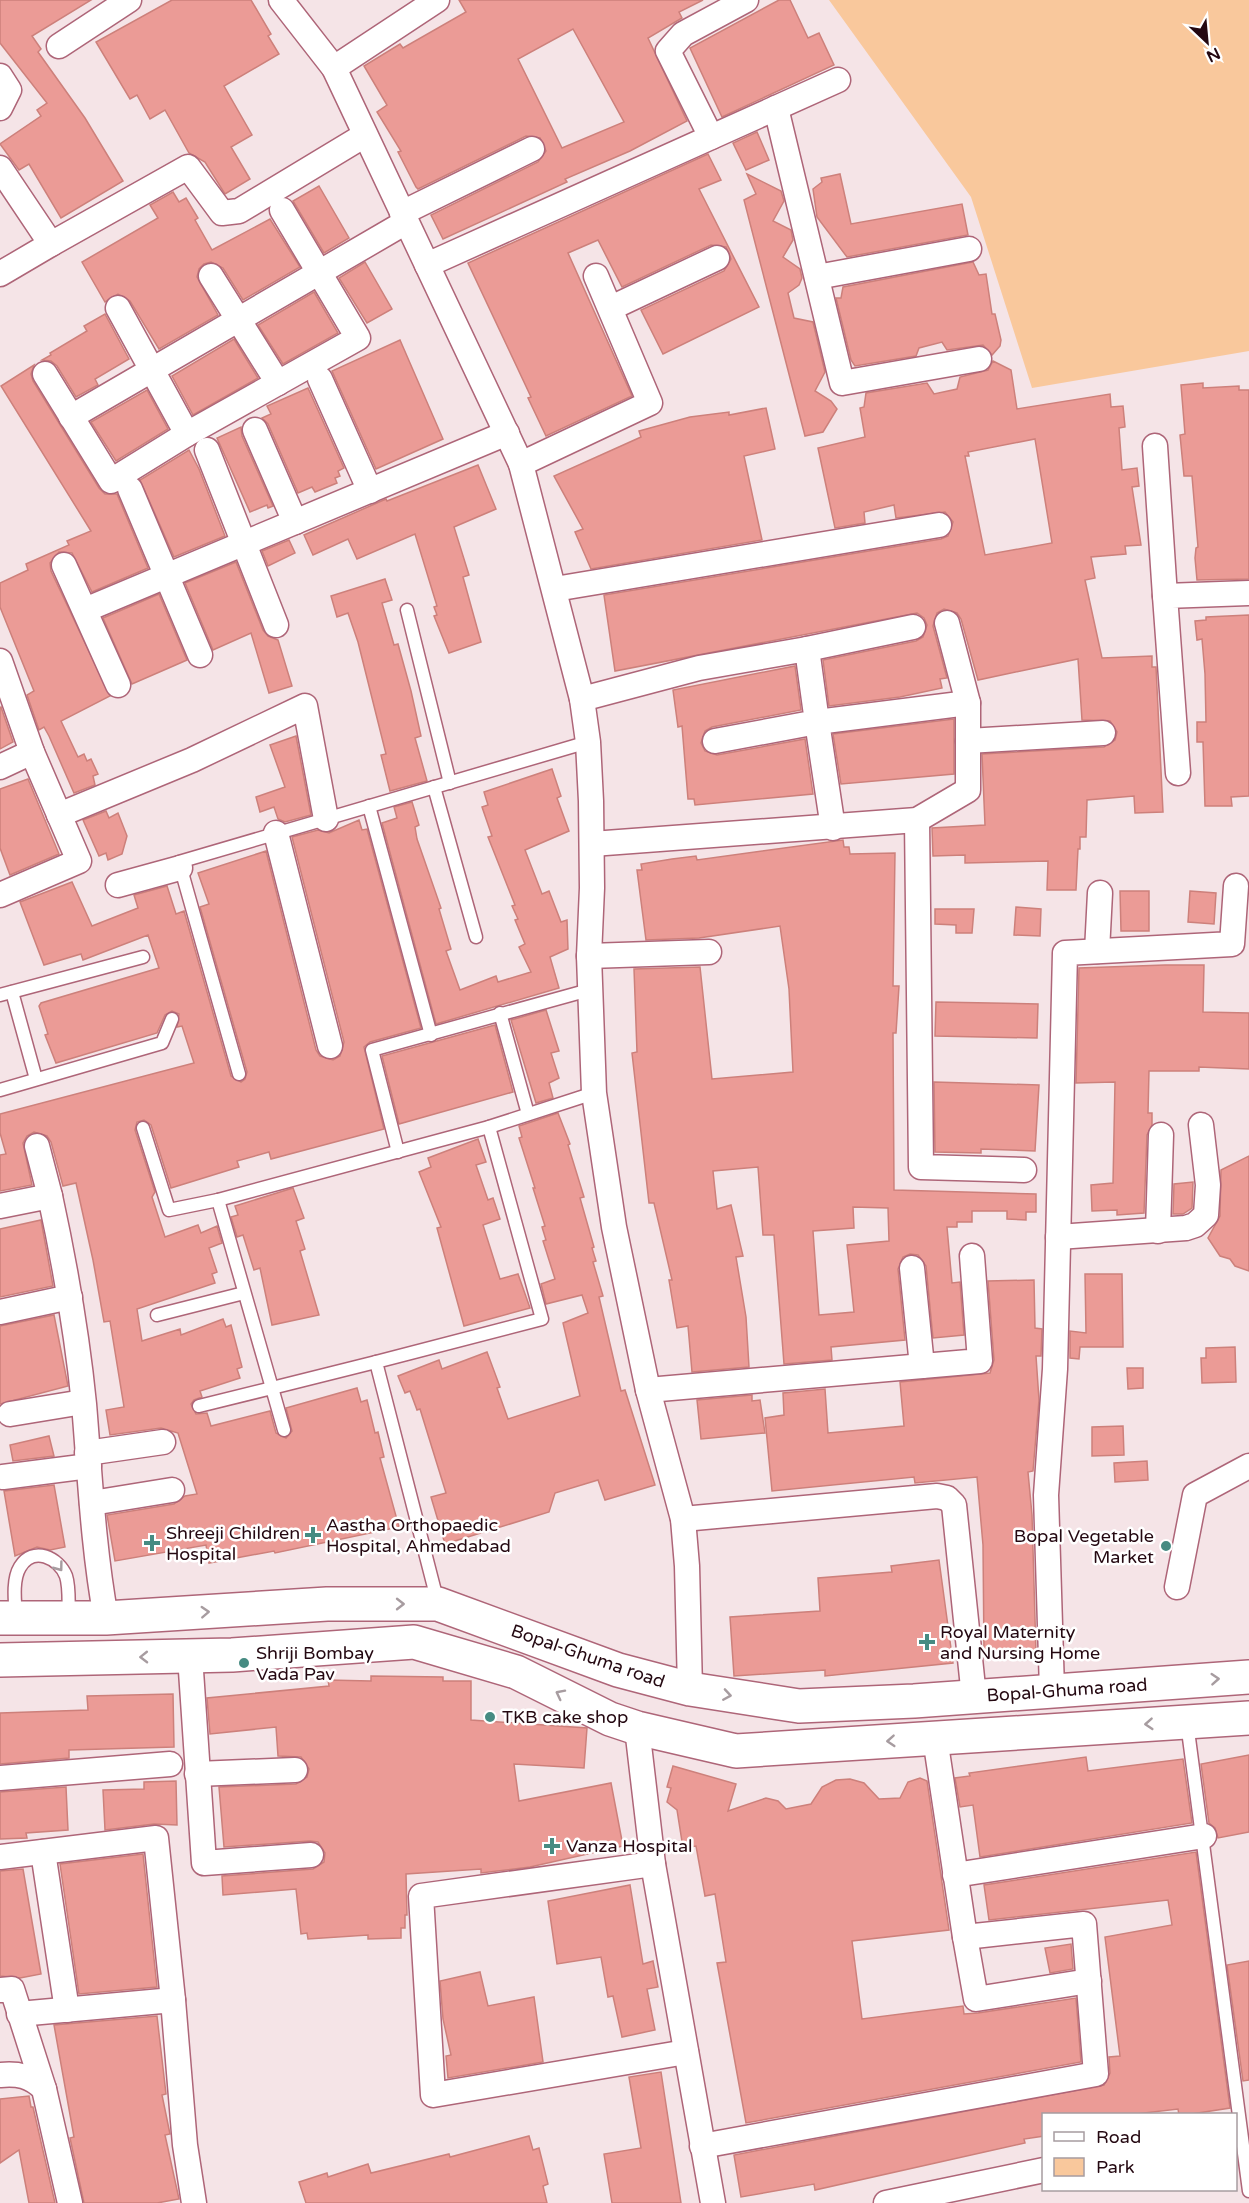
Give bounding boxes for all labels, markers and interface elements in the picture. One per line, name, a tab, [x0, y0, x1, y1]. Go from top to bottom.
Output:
north arrow	[1177, 12, 1237, 72]
text: N	[1203, 43, 1223, 66]
place label: Aastha Orthopaedic Hospital, Ahmedabad	[326, 1514, 511, 1557]
place label: Shreeji Children Hospital	[166, 1522, 300, 1565]
place label: Bopal Vegetable Market	[1014, 1525, 1154, 1568]
marker: Aastha Orthopaedic Hospital, Ahmedabad	[304, 1526, 322, 1544]
marker: Shreeji Children Hospital	[143, 1534, 161, 1552]
marker: Bopal Vegetable Market	[1159, 1539, 1173, 1553]
one-way arrow	[52, 1560, 63, 1571]
one-way arrow	[396, 1598, 405, 1610]
one-way arrow	[201, 1605, 210, 1618]
street label: Bopal-Ghuma road	[508, 1619, 668, 1693]
place label: Royal Maternity and Nursing Home	[940, 1621, 1100, 1664]
marker: Royal Maternity and Nursing Home	[918, 1633, 936, 1651]
place label: Shriji Bombay Vada Pav	[256, 1642, 374, 1685]
one-way arrow	[139, 1651, 148, 1663]
marker: Shriji Bombay Vada Pav	[237, 1656, 251, 1670]
street label: Bopal-Ghuma road	[986, 1673, 1148, 1707]
one-way arrow	[1210, 1673, 1219, 1686]
one-way arrow	[555, 1689, 566, 1701]
one-way arrow	[723, 1689, 732, 1701]
place label: TKB cake shop	[502, 1706, 628, 1728]
marker: TKB cake shop	[483, 1710, 497, 1724]
one-way arrow	[1144, 1718, 1153, 1731]
one-way arrow	[887, 1734, 896, 1747]
place label: Vanza Hospital	[566, 1835, 693, 1857]
marker: Vanza Hospital	[543, 1837, 561, 1855]
legend	[1042, 2113, 1237, 2191]
text: Road	[1096, 2126, 1141, 2148]
text: Park	[1096, 2156, 1135, 2178]

